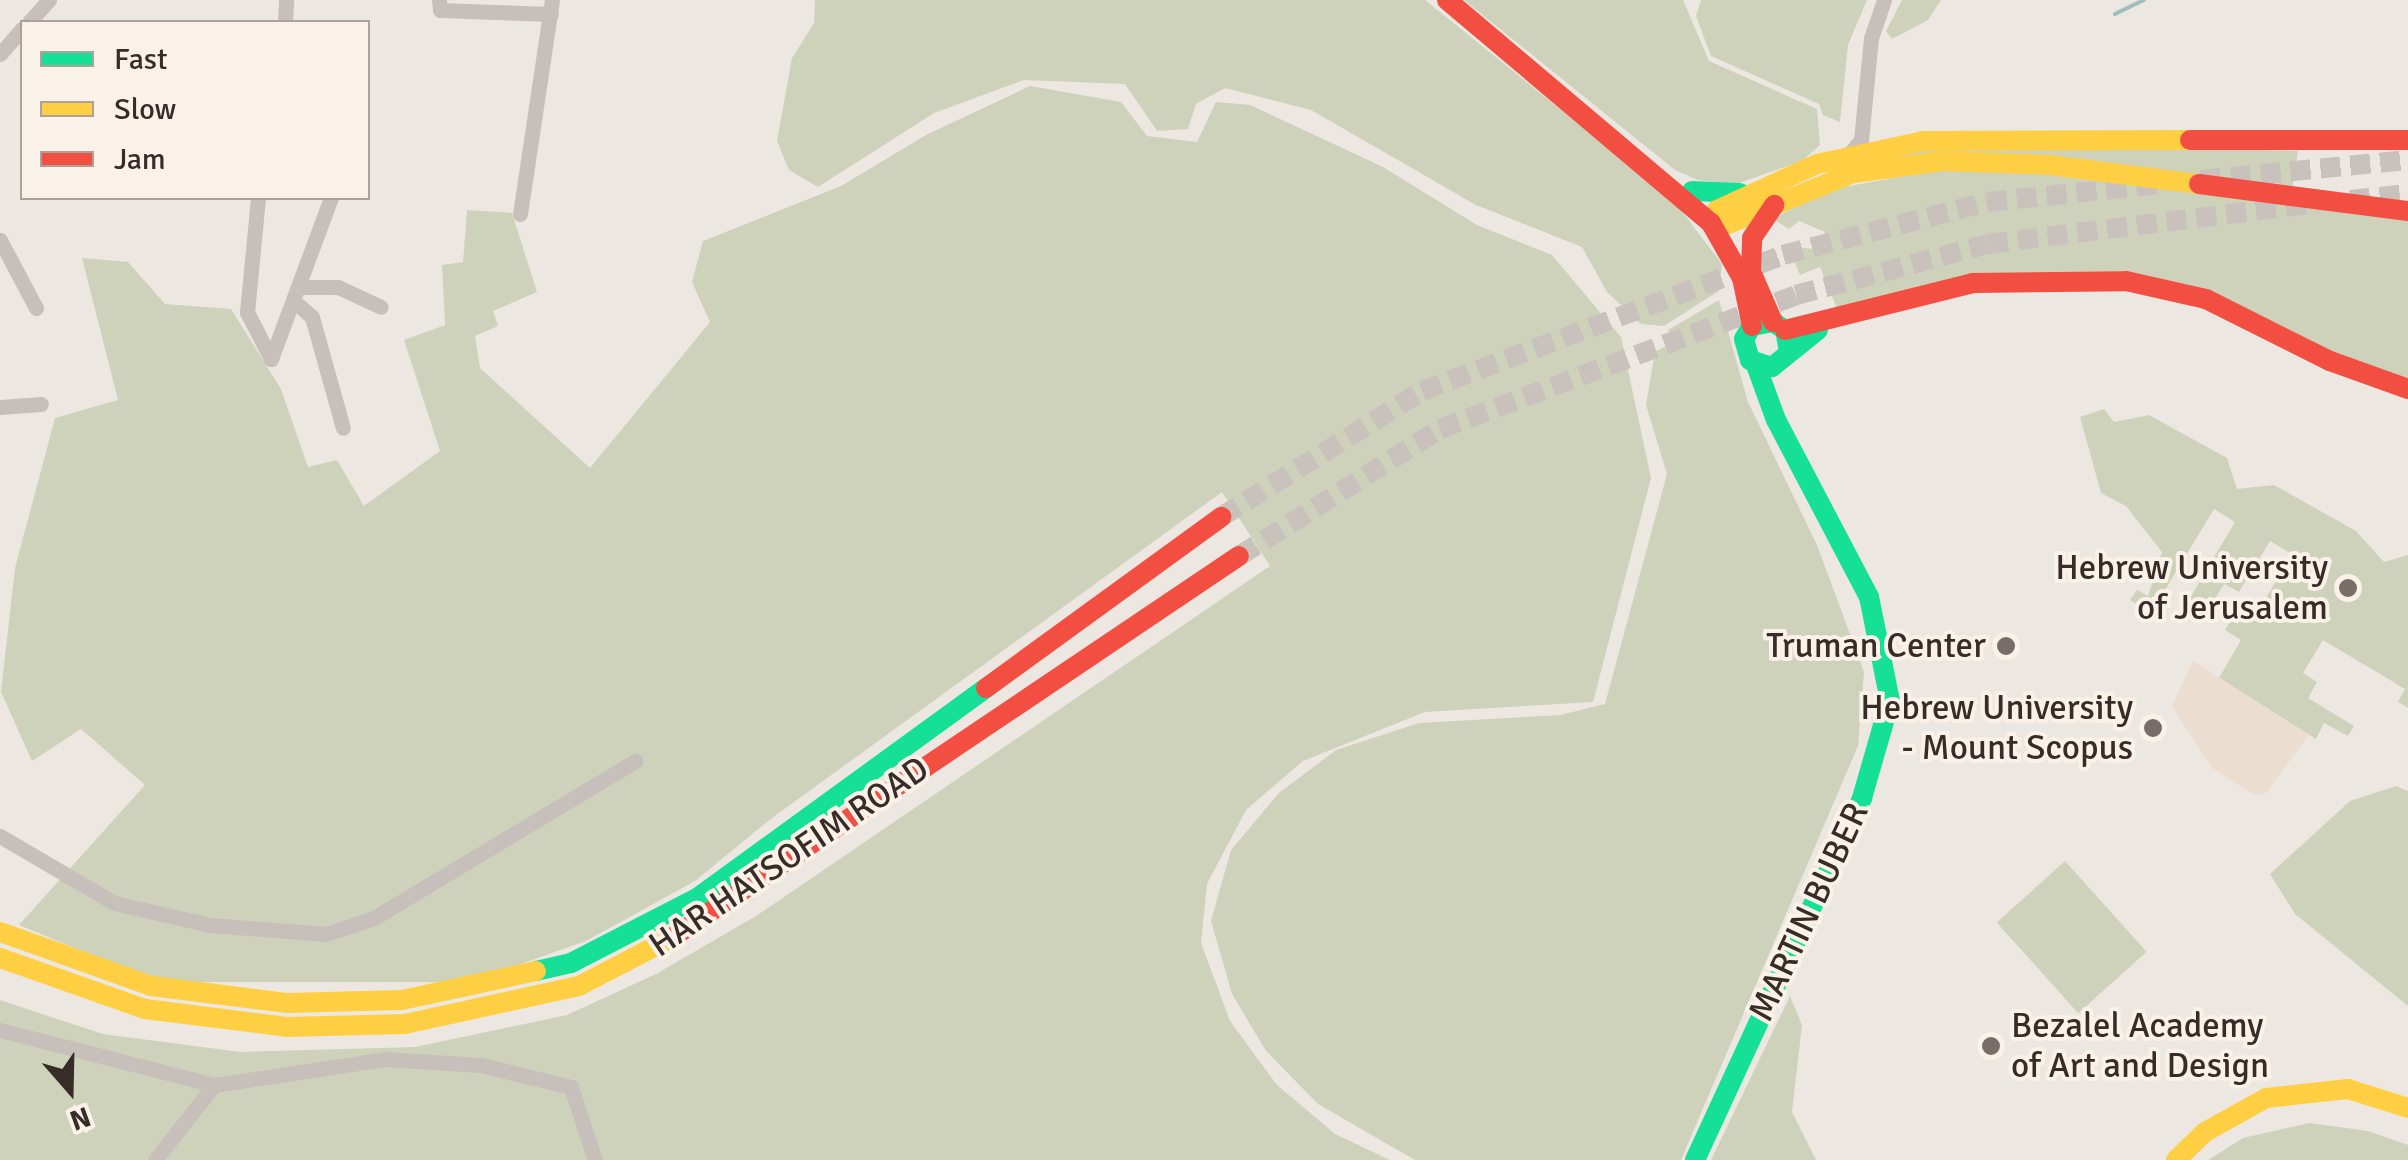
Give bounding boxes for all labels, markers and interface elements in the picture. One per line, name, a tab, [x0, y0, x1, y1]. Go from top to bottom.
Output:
legend	[20, 20, 370, 200]
text: Fast	[114, 41, 167, 78]
text: Slow	[114, 91, 176, 128]
text: Jam	[114, 141, 166, 178]
place label: Hebrew University of Jerusalem	[2055, 547, 2328, 629]
marker: Hebrew University of Jerusalem	[2337, 577, 2359, 599]
place label: Truman Center	[1766, 625, 1986, 667]
marker: Truman Center	[1995, 635, 2017, 657]
place label: Hebrew University - Mount Scopus	[1860, 687, 2133, 769]
marker: Hebrew University - Mount Scopus	[2142, 717, 2164, 739]
street label: HAR HATSOFIM ROAD	[641, 748, 937, 966]
street label: MARTIN BUBER	[1740, 796, 1878, 1028]
place label: Bezalel Academy of Art and Design	[2011, 1005, 2269, 1087]
marker: Bezalel Academy of Art and Design	[1980, 1035, 2002, 1057]
north arrow	[20, 1040, 120, 1140]
text: N	[65, 1099, 95, 1137]

